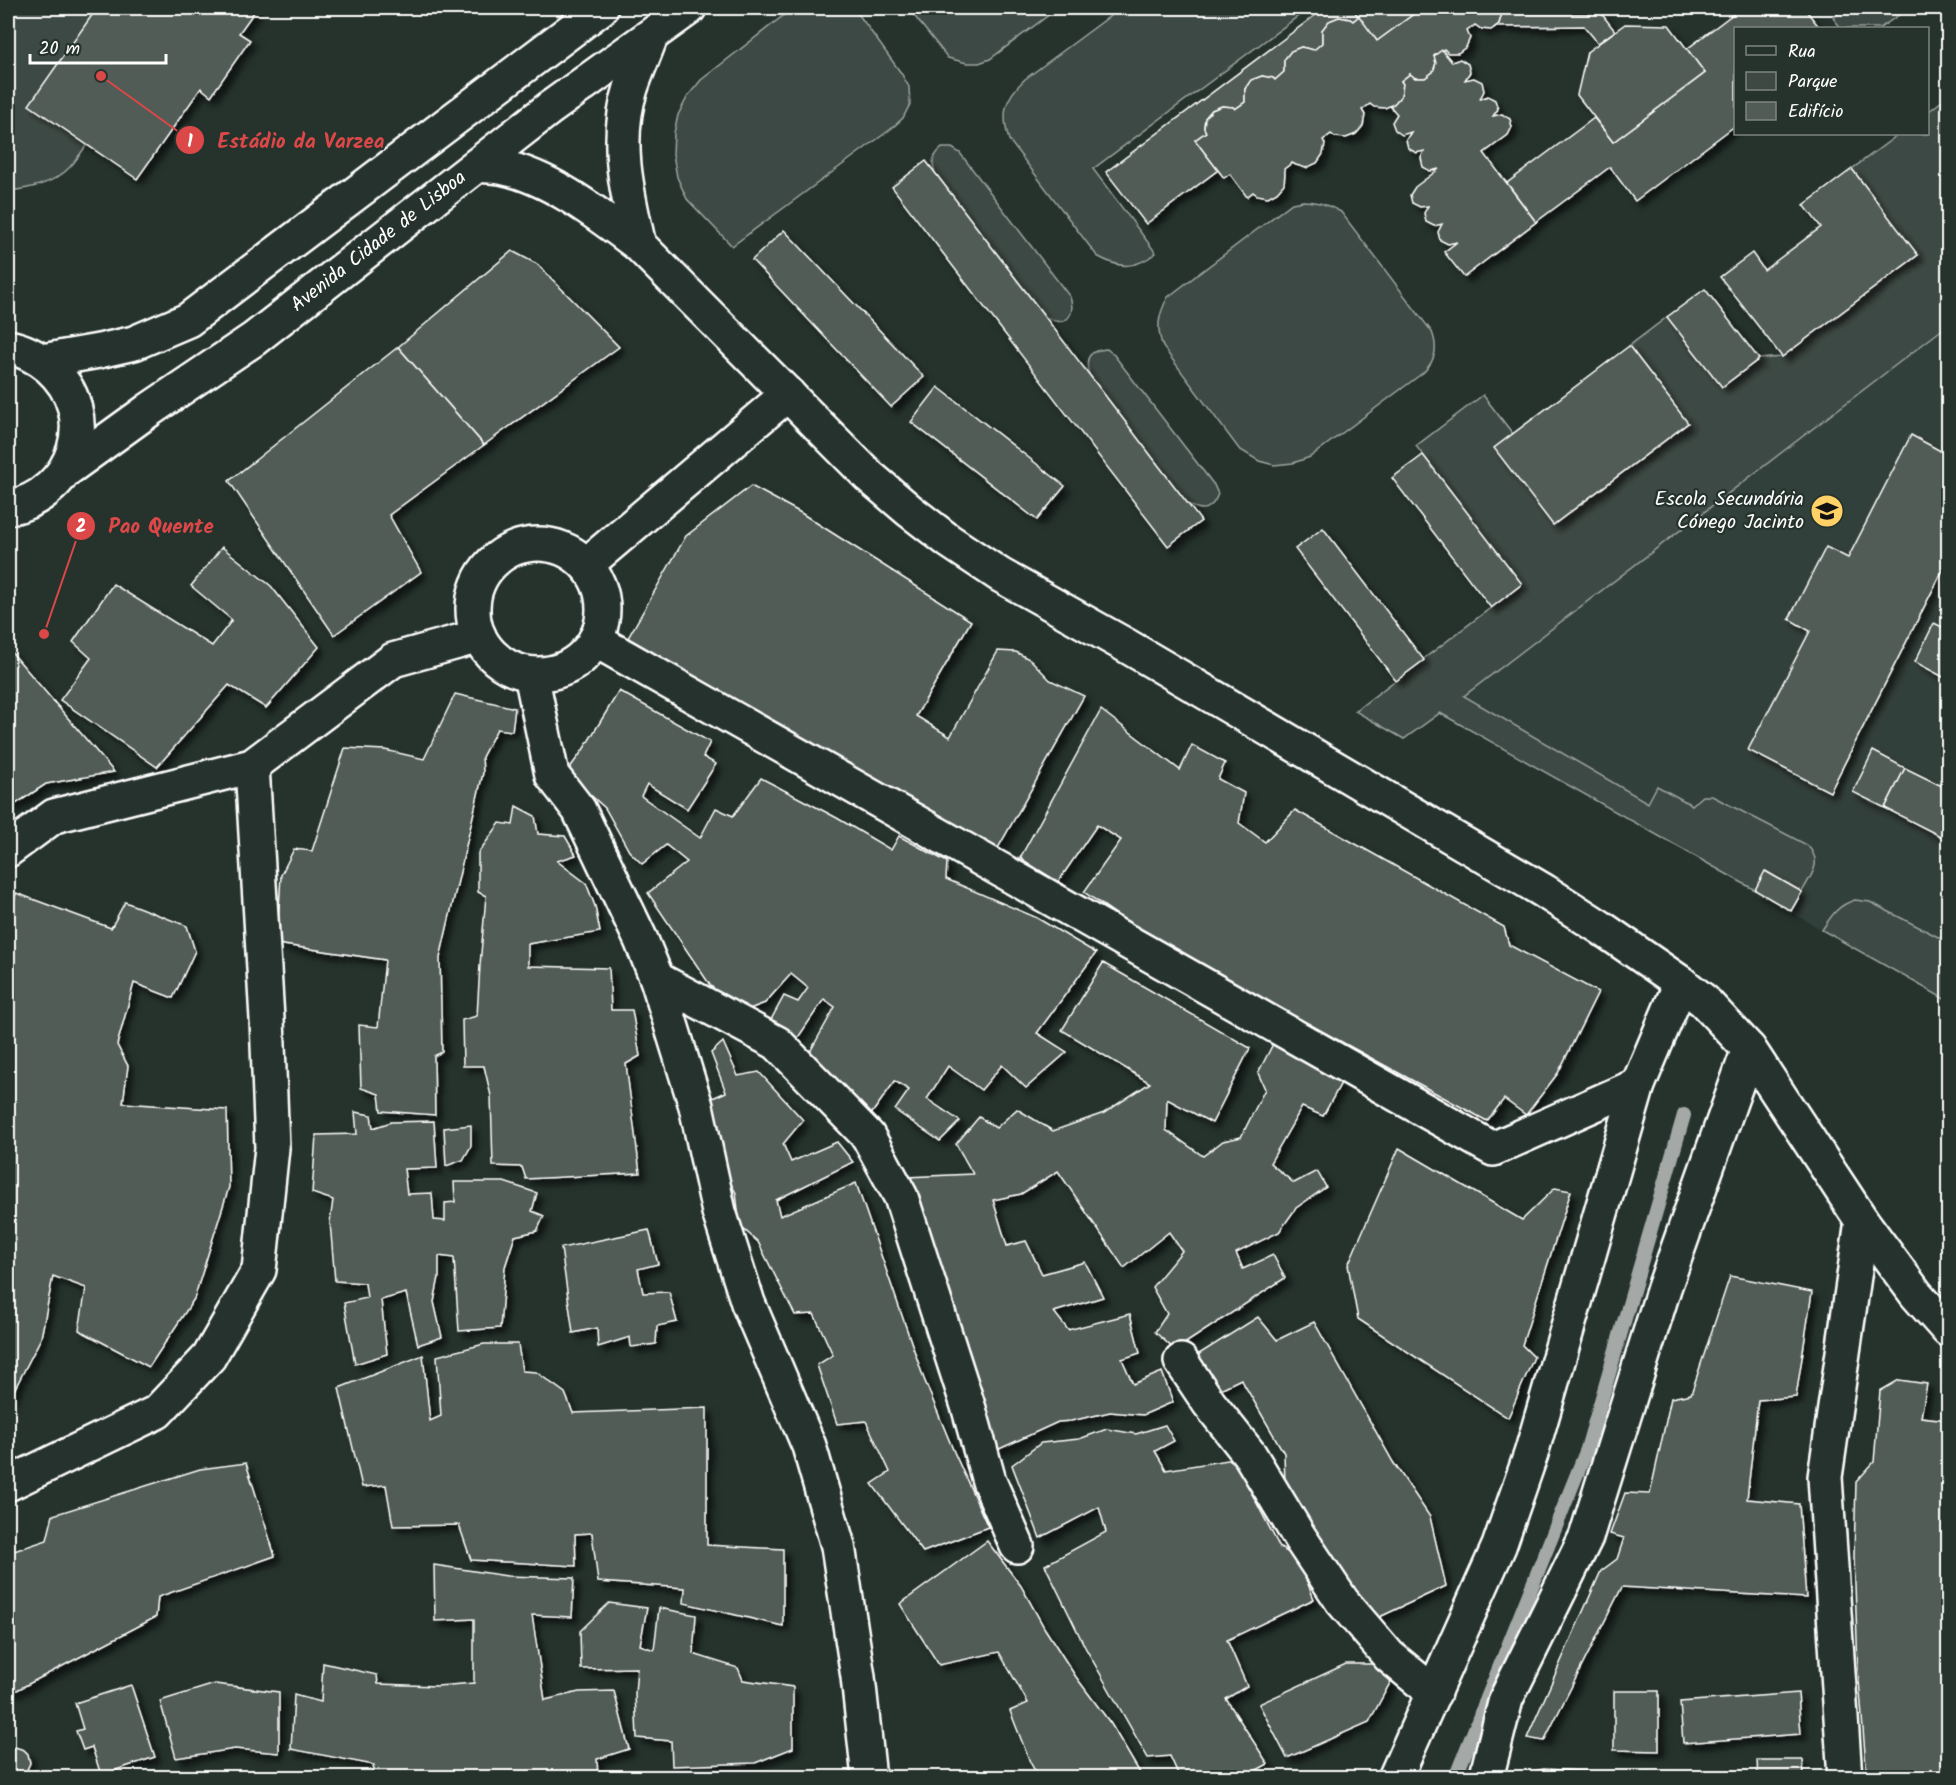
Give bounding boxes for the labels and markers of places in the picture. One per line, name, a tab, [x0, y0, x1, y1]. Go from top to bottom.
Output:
callout: Estádio da Varzea	[175, 121, 396, 160]
place label: Escola Secundária Cónego Jacinto	[1655, 484, 1804, 539]
school or university icon: Escola Secundária Cónego Jacinto	[1809, 493, 1845, 529]
callout: Pao Quente	[66, 507, 226, 546]

